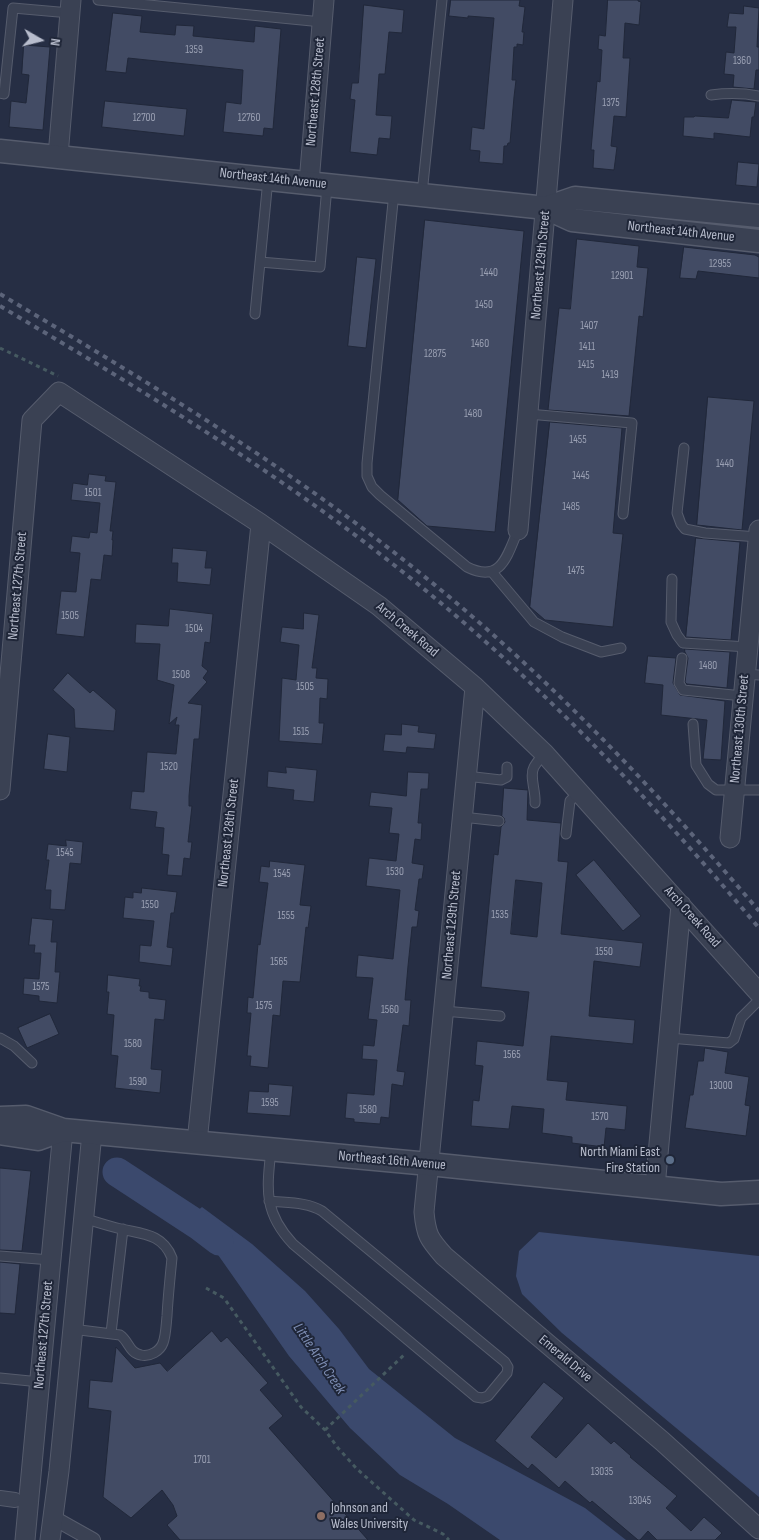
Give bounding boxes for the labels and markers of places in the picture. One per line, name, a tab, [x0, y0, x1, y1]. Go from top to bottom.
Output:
place label: North Miami East Fire Station	[580, 1144, 660, 1176]
marker: North Miami East Fire Station	[664, 1154, 676, 1166]
place label: Johnson and Wales University	[331, 1500, 408, 1532]
marker: Johnson and Wales University	[315, 1510, 327, 1522]

